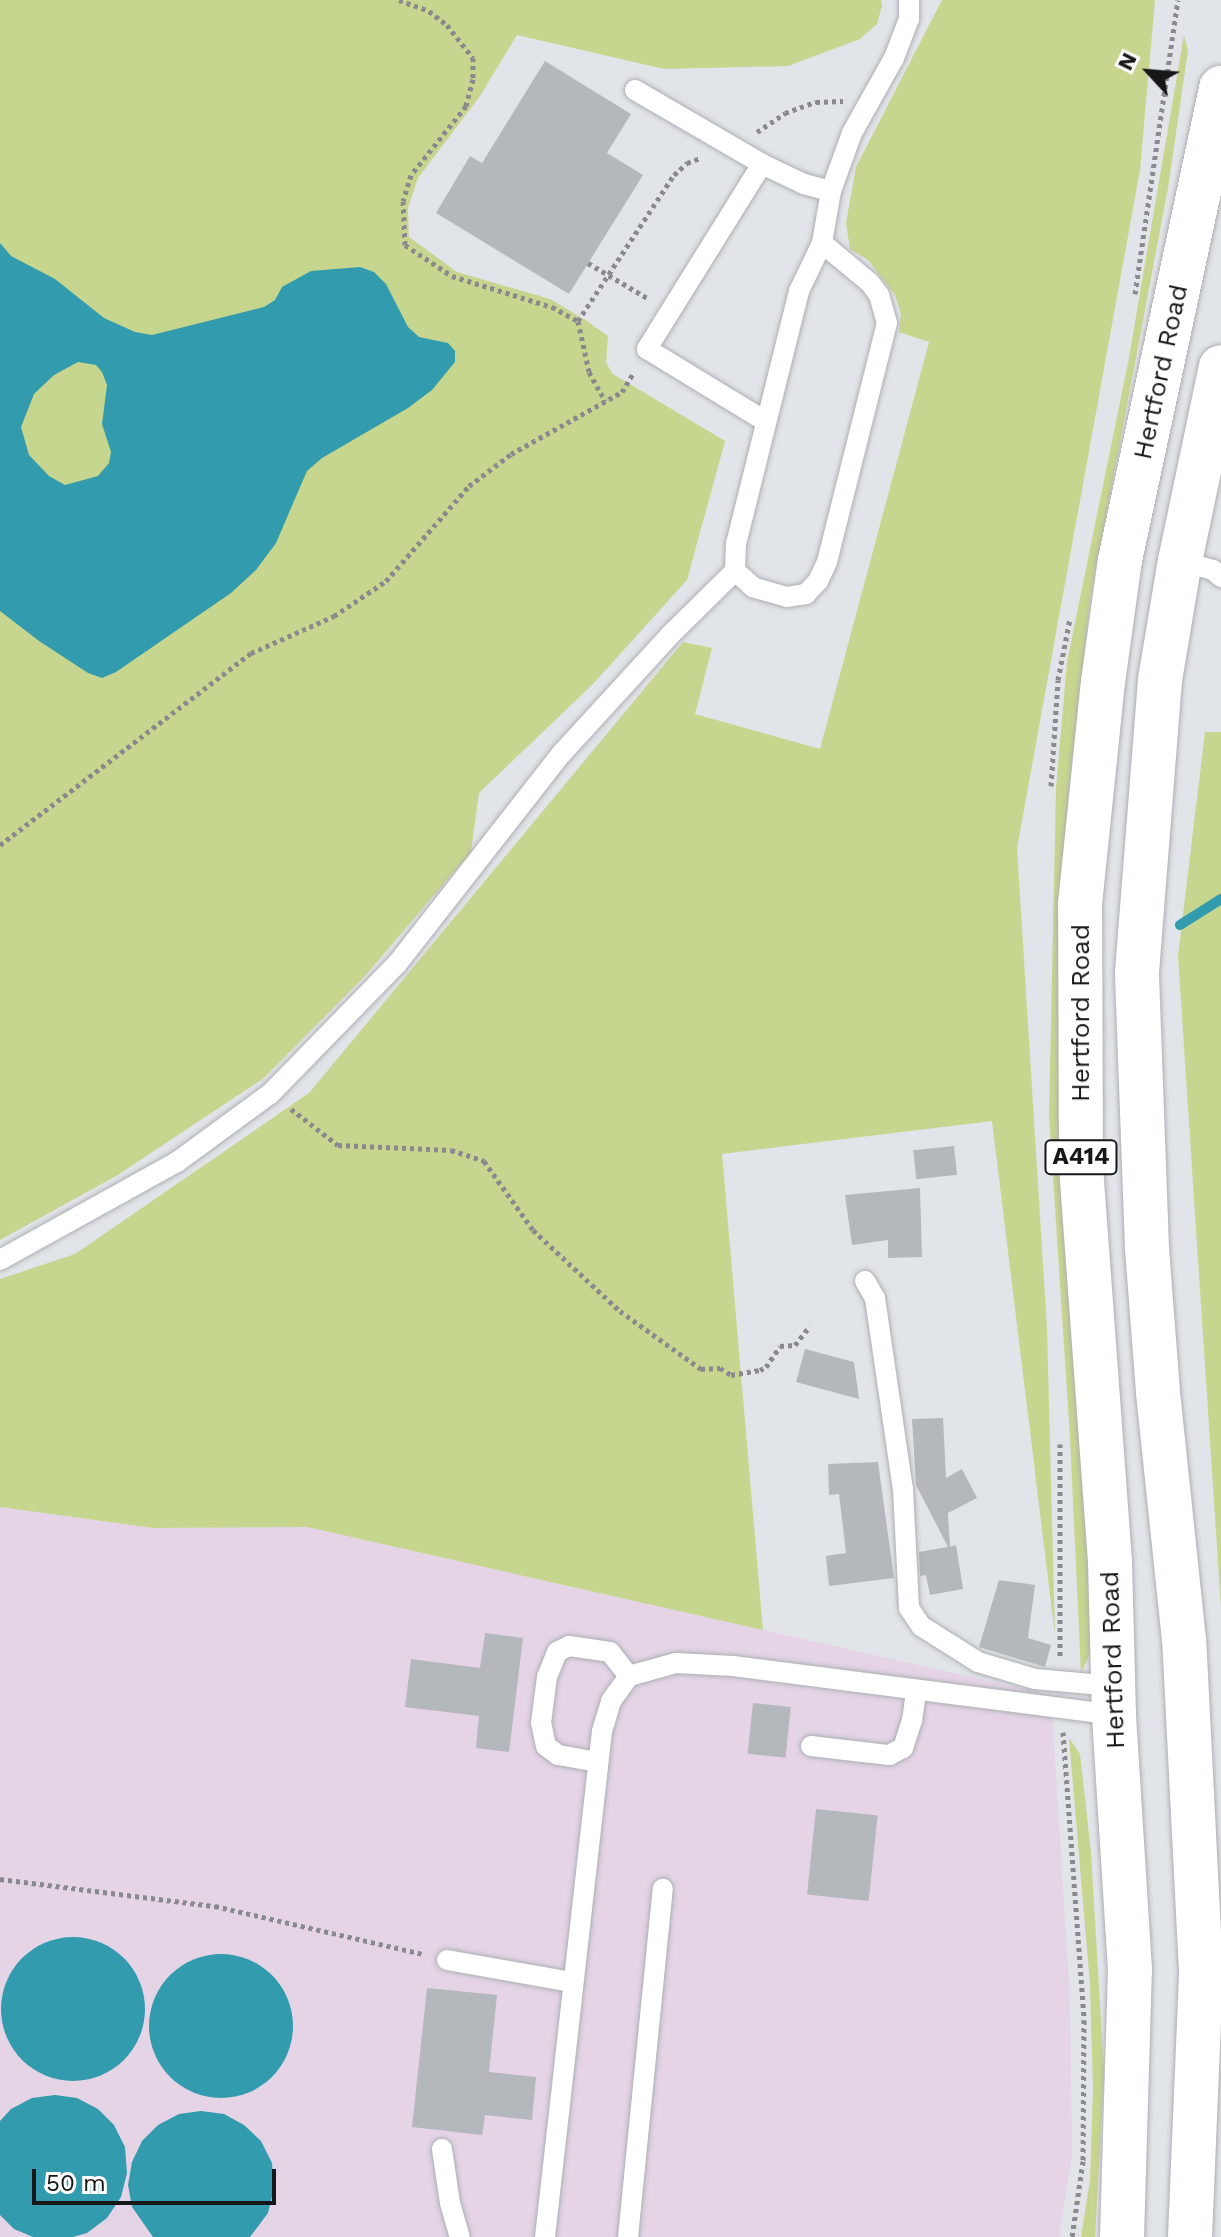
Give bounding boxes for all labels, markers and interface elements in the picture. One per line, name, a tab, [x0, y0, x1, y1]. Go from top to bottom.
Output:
north arrow	[1109, 32, 1189, 112]
text: N	[1112, 48, 1142, 74]
street label: Hertford Road	[1127, 282, 1195, 462]
street label: Hertford Road	[1065, 924, 1097, 1102]
road number: A414	[1043, 1137, 1119, 1177]
street label: Hertford Road	[1094, 1570, 1132, 1750]
scale bar	[36, 2153, 280, 2203]
text: 50 m	[46, 2169, 106, 2197]

